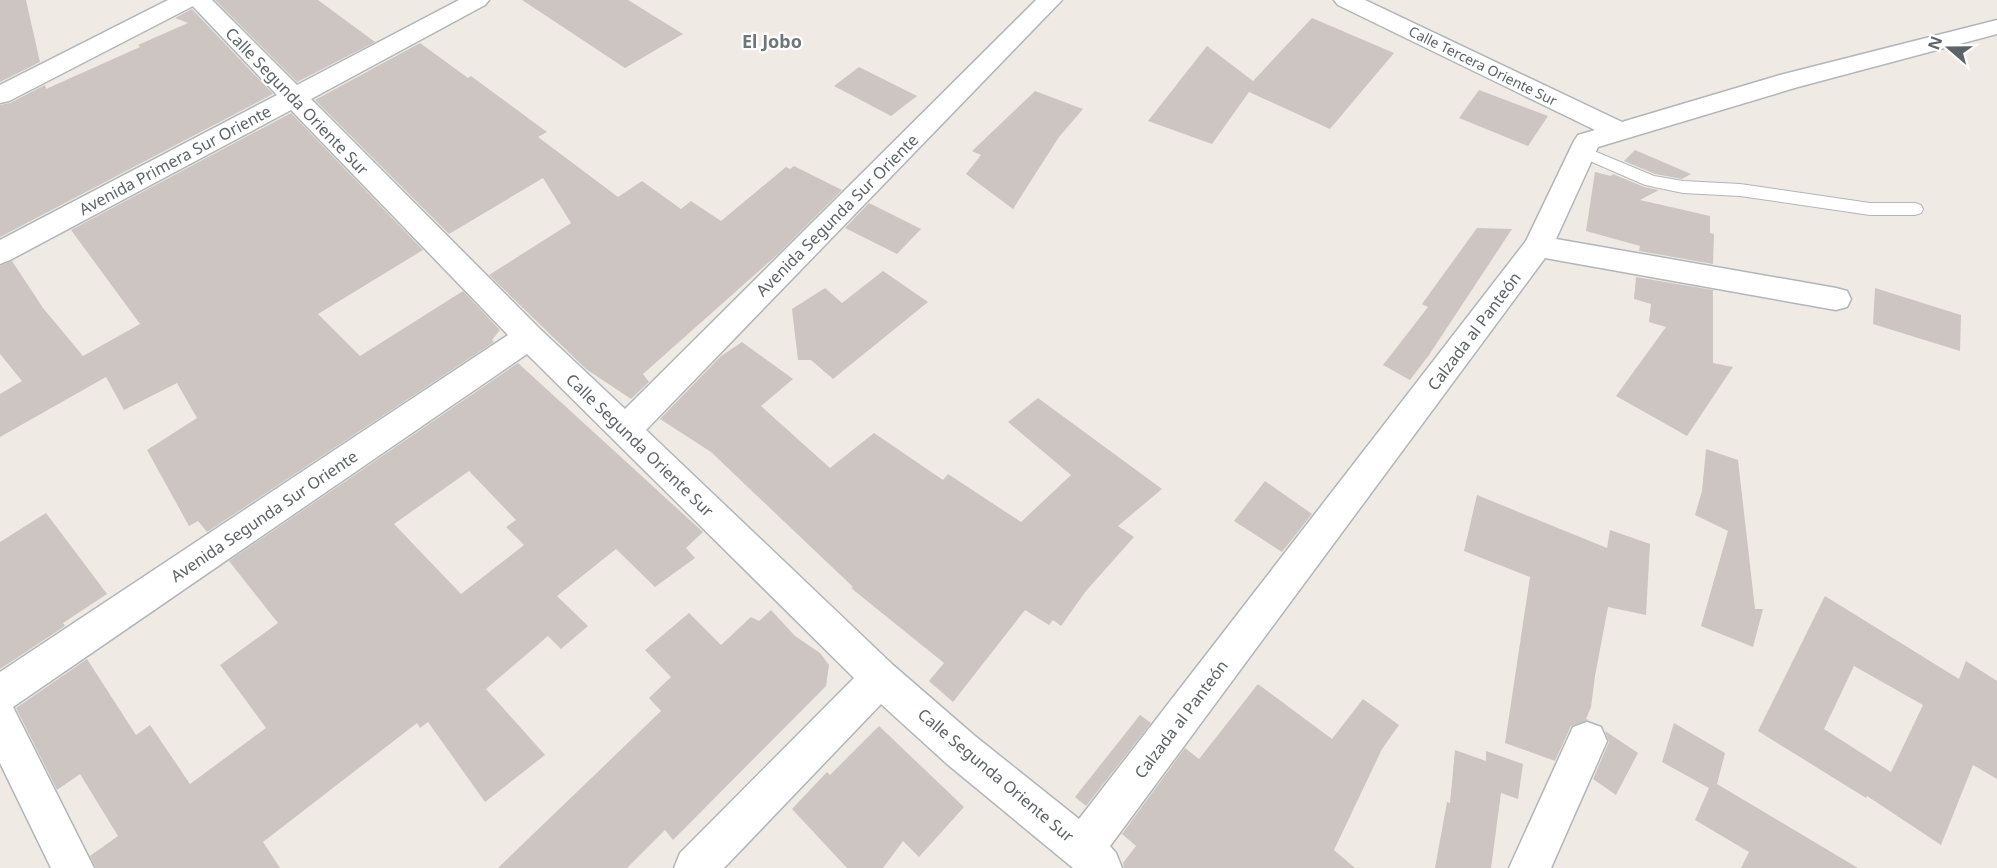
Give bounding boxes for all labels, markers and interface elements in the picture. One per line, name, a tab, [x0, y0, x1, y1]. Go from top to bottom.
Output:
north arrow	[1919, 18, 1979, 78]
street label: Calle Tercera Oriente Sur	[1406, 21, 1561, 110]
street label: Calle Segunda Oriente Sur	[221, 22, 374, 180]
district label: El Jobo	[742, 29, 802, 53]
text: N	[1922, 33, 1947, 53]
street label: Avenida Primera Sur Oriente	[75, 100, 275, 220]
street label: Avenida Segunda Sur Oriente	[751, 129, 923, 301]
street label: Calzada al Panteón	[1422, 267, 1526, 395]
street label: Calle Segunda Oriente Sur	[561, 369, 719, 522]
street label: Avenida Segunda Sur Oriente	[166, 445, 362, 587]
street label: Calzada al Panteón	[1129, 655, 1233, 783]
street label: Calle Segunda Oriente Sur	[913, 703, 1079, 847]

